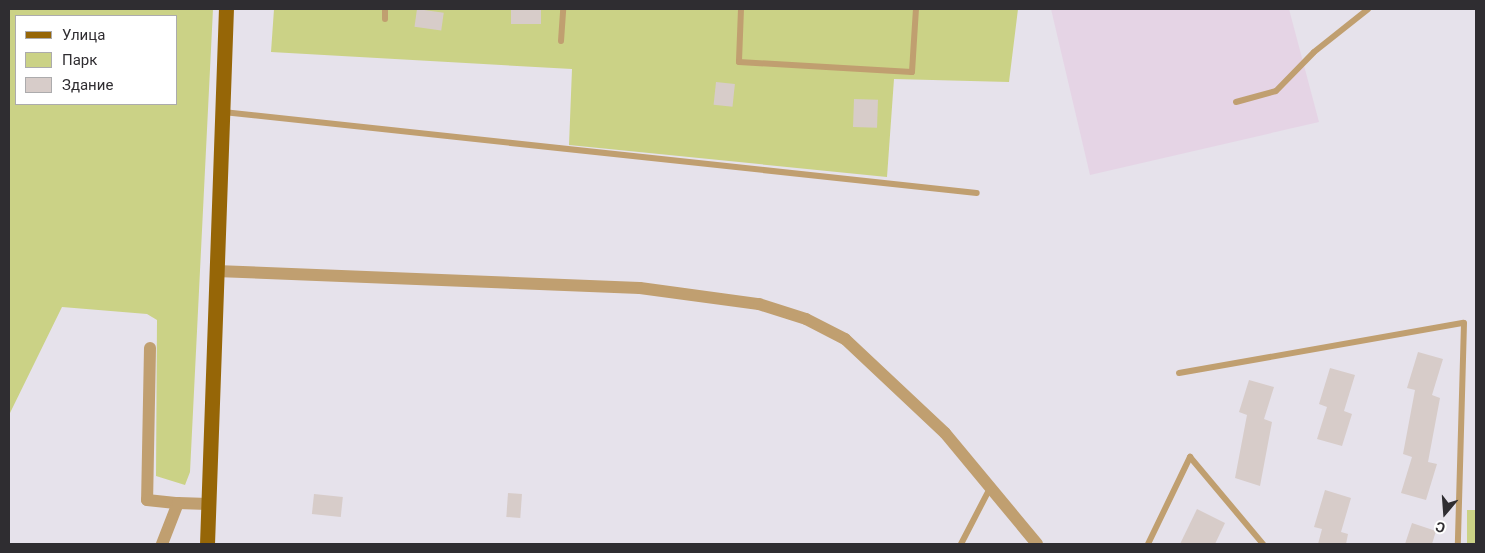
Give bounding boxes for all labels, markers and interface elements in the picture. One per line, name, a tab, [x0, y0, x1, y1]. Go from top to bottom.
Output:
legend	[15, 15, 178, 105]
text: Улица	[62, 26, 105, 44]
text: Парк	[62, 51, 97, 69]
text: Здание	[62, 76, 113, 94]
north arrow	[1420, 488, 1470, 538]
text: С	[1434, 518, 1447, 536]

